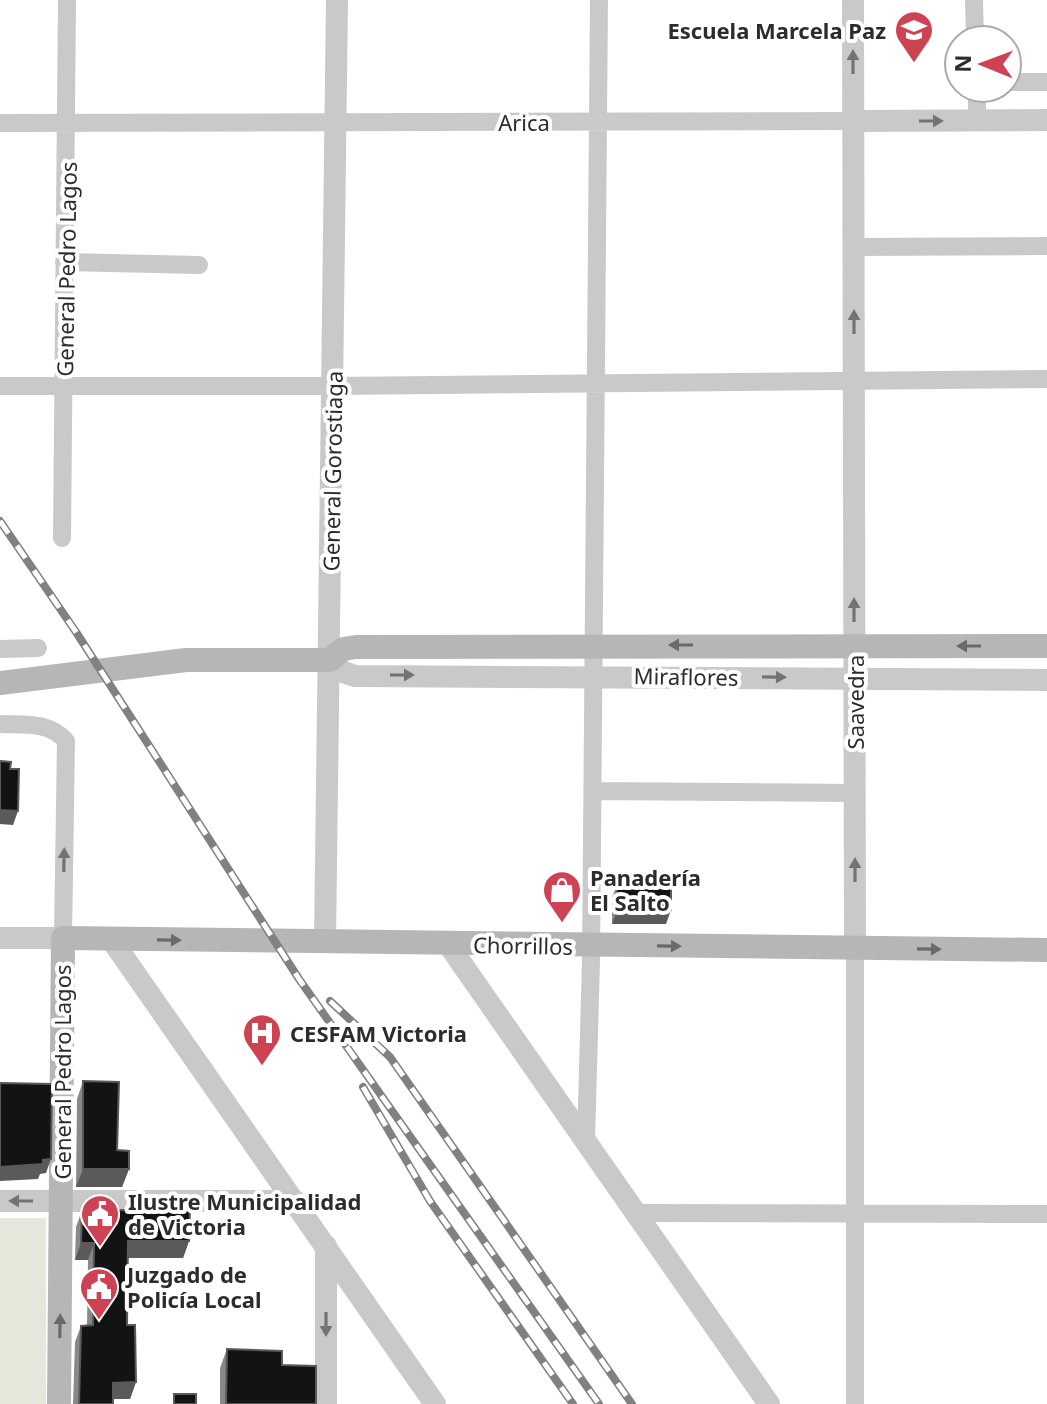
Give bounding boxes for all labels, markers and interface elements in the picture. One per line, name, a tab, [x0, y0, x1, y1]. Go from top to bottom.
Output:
school or university icon: Escuela Marcela Paz	[893, 9, 935, 64]
place label: Escuela Marcela Paz	[667, 15, 886, 45]
north arrow	[943, 24, 1023, 104]
one-way arrow	[847, 49, 859, 74]
text: N	[947, 54, 977, 73]
street label: Arica	[498, 107, 550, 137]
one-way arrow	[919, 115, 944, 127]
street label: General Pedro Lagos	[49, 161, 83, 377]
one-way arrow	[848, 309, 860, 334]
street label: General Gorostiaga	[315, 371, 349, 571]
one-way arrow	[848, 597, 860, 622]
one-way arrow	[668, 639, 693, 651]
one-way arrow	[956, 640, 981, 652]
street label: Saavedra	[840, 655, 870, 749]
street label: Miraflores	[633, 660, 739, 692]
one-way arrow	[390, 669, 415, 681]
one-way arrow	[762, 671, 787, 683]
one-way arrow	[58, 847, 70, 872]
one-way arrow	[849, 857, 861, 882]
place label: Panadería El Salto	[590, 862, 701, 917]
shop icon: Panadería El Salto	[541, 869, 583, 924]
street label: Chorrillos	[473, 929, 573, 961]
one-way arrow	[157, 934, 182, 946]
one-way arrow	[657, 940, 682, 952]
one-way arrow	[917, 943, 942, 955]
street label: General Pedro Lagos	[47, 965, 77, 1180]
hospital icon: CESFAM Victoria	[241, 1012, 283, 1067]
place label: CESFAM Victoria	[290, 1018, 467, 1048]
place label: Ilustre Municipalidad de Victoria	[128, 1186, 361, 1241]
public building icon: Ilustre Municipalidad de Victoria	[79, 1193, 121, 1248]
one-way arrow	[8, 1195, 33, 1207]
place label: Juzgado de Policía Local	[125, 1259, 262, 1314]
public building icon: Juzgado de Policía Local	[78, 1266, 120, 1321]
one-way arrow	[320, 1312, 332, 1337]
one-way arrow	[54, 1313, 66, 1338]

